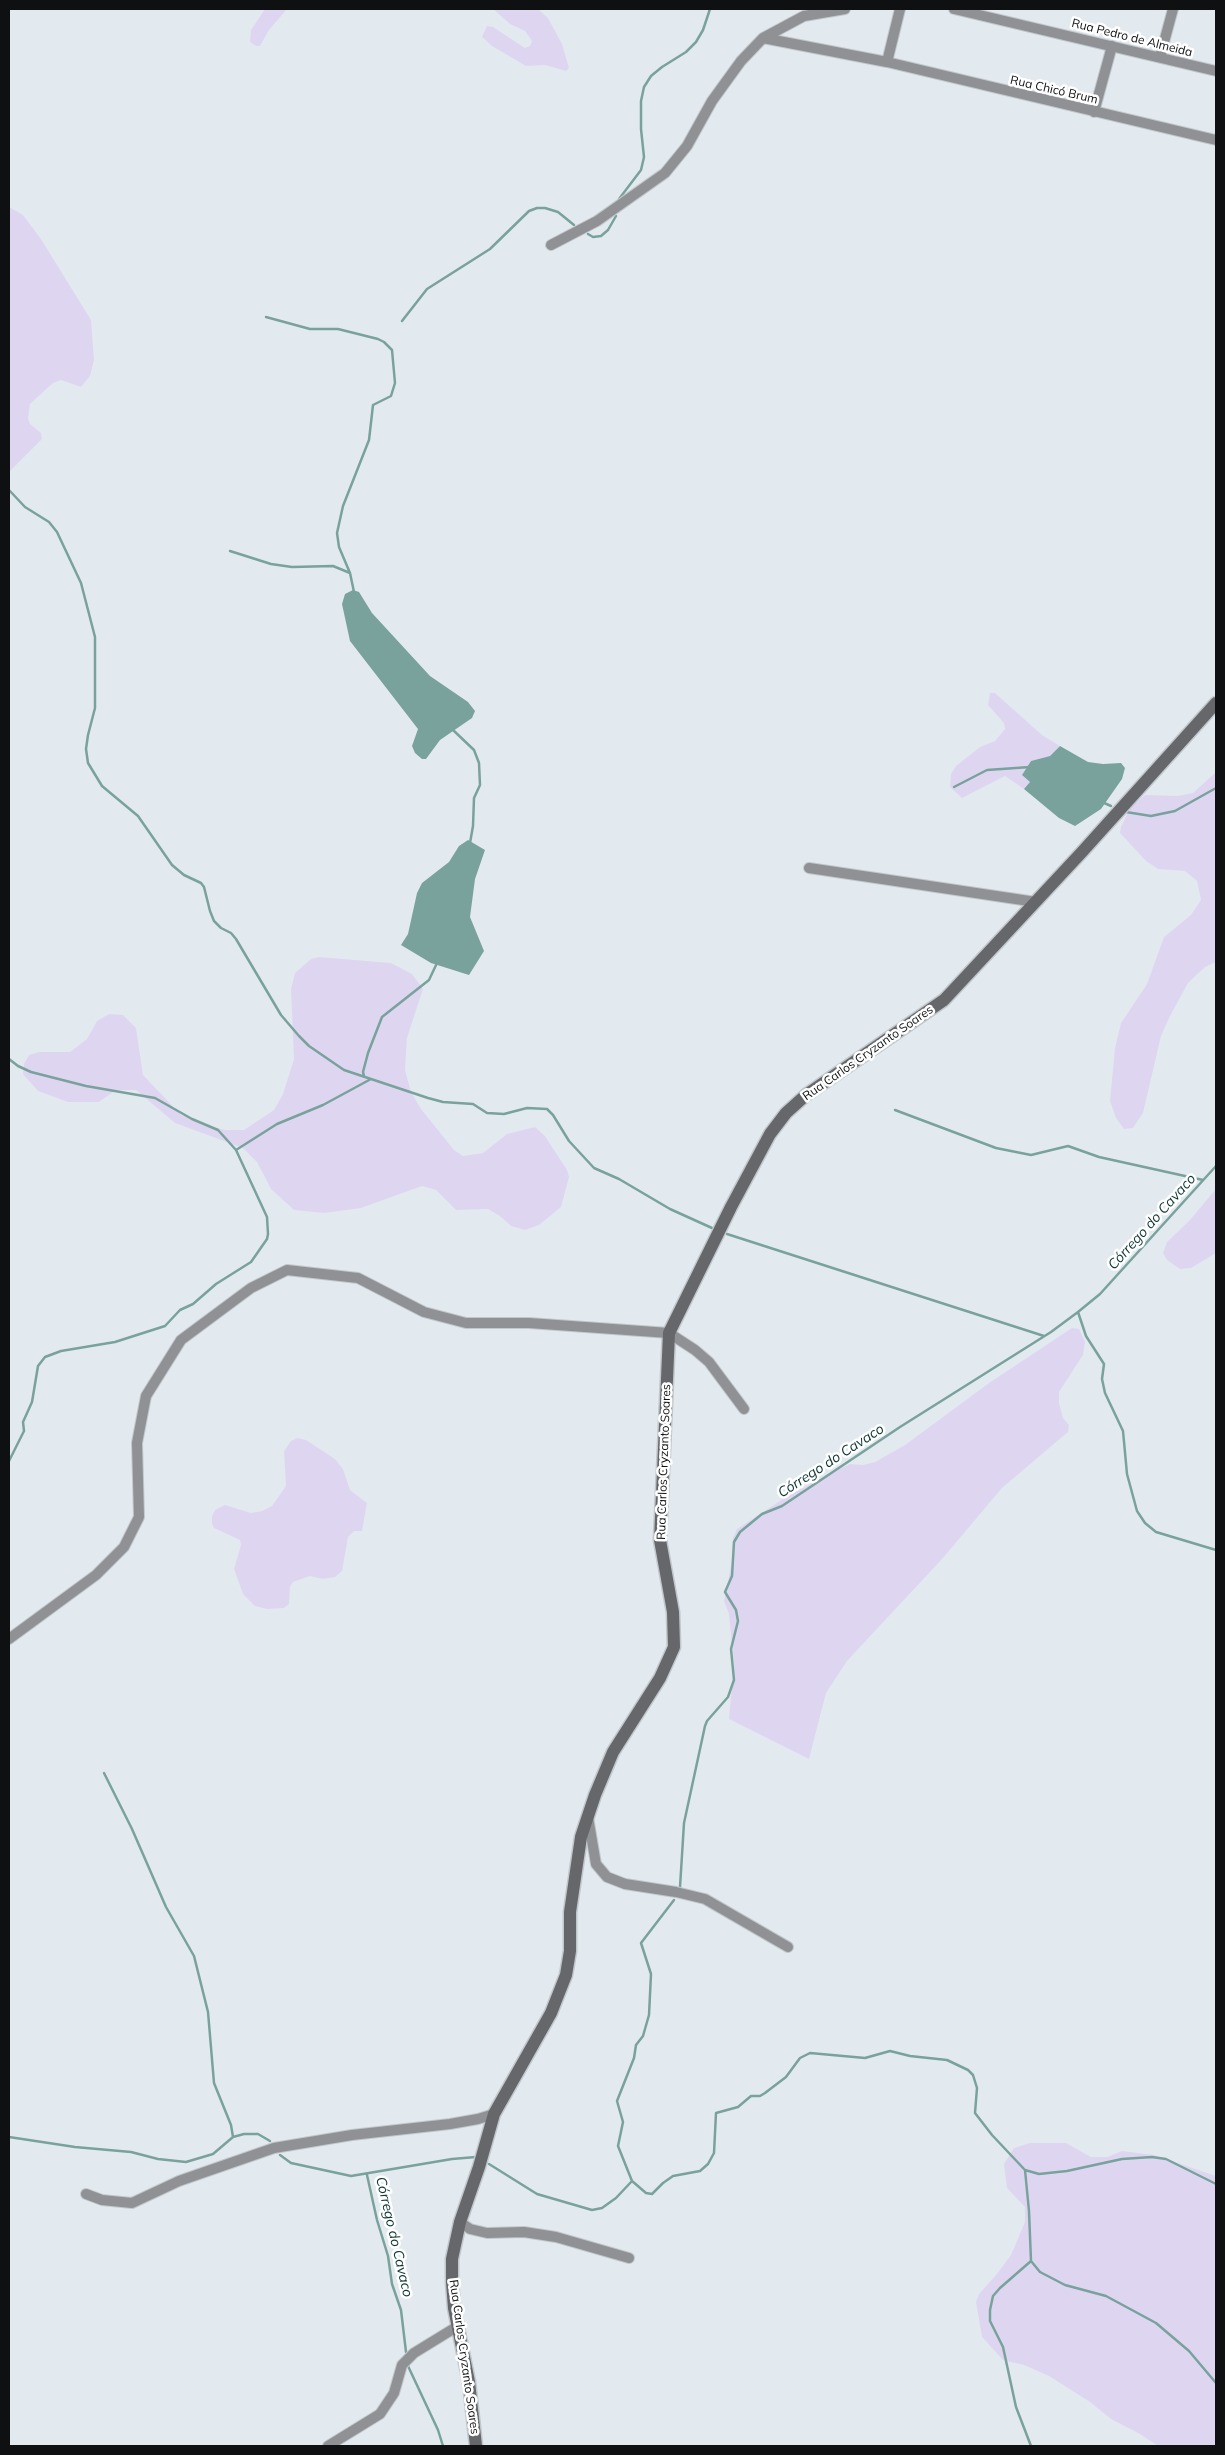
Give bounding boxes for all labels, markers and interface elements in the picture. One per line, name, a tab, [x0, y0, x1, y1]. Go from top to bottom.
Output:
street label: Rua Pedro de Almeida	[1070, 16, 1194, 60]
street label: Rua Chicó Brum	[1009, 73, 1099, 107]
street label: Rua Carlos Cryzanto Soares	[800, 1002, 936, 1104]
water label: Córrego do Cavaco	[1105, 1171, 1199, 1273]
street label: Rua Carlos Cryzanto Soares	[654, 1384, 674, 1540]
water label: Córrego do Cavaco	[775, 1420, 887, 1502]
water label: Córrego do Cavaco	[372, 2175, 416, 2299]
street label: Rua Carlos Cryzanto Soares	[446, 2279, 482, 2435]

